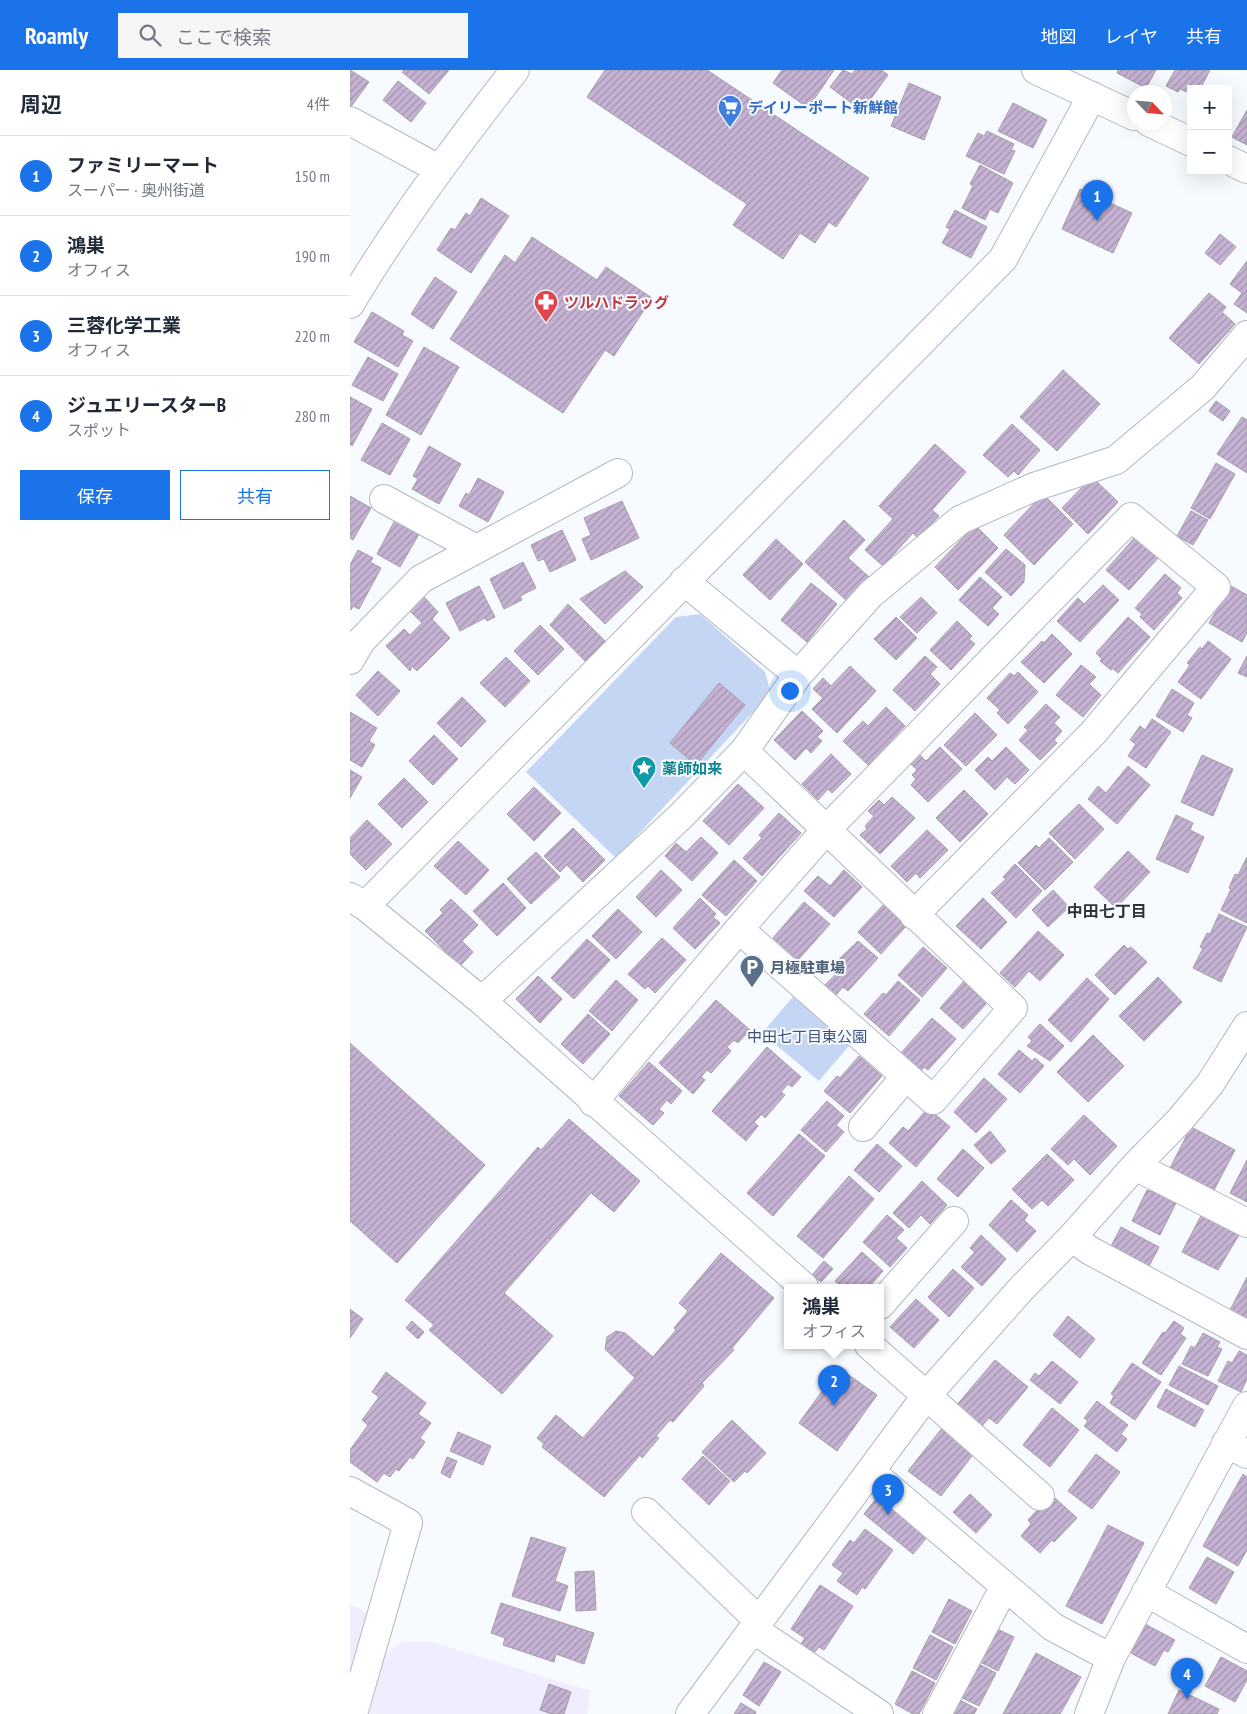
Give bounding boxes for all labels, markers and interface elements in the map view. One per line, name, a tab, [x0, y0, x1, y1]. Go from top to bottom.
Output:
search box	[118, 13, 468, 58]
text: Roamly	[25, 20, 88, 51]
icon: search	[136, 21, 164, 49]
text: ここで検索	[176, 25, 271, 49]
text: 地図	[1041, 25, 1077, 48]
text: レイヤ	[1105, 25, 1158, 48]
text: 共有	[1186, 25, 1222, 48]
north arrow	[1127, 85, 1172, 130]
map controls	[1187, 85, 1232, 175]
button: +	[1187, 85, 1232, 130]
text: 周辺	[20, 91, 62, 118]
text: 4件	[307, 94, 330, 114]
supermarket icon: デイリーポート新鮮館	[717, 94, 743, 128]
place label: デイリーポート新鮮館	[748, 98, 898, 117]
button: −	[1187, 130, 1232, 175]
text: ファミリーマート	[67, 153, 219, 177]
text: 1	[32, 166, 40, 186]
text: 150 m	[295, 166, 330, 186]
text: スーパー · 奥州街道	[67, 180, 205, 200]
pin: 1	[1081, 180, 1113, 221]
text: 鴻巣	[67, 233, 105, 257]
text: 2	[32, 246, 40, 266]
text: 190 m	[295, 246, 330, 266]
text: オフィス	[67, 260, 131, 280]
pharmacy icon: ツルハドラッグ	[533, 289, 559, 323]
place label: ツルハドラッグ	[564, 293, 669, 312]
text: 三蓉化学工業	[67, 313, 181, 337]
text: 3	[32, 326, 40, 346]
text: 220 m	[295, 326, 330, 346]
text: オフィス	[67, 340, 131, 360]
text: ジュエリースターB	[67, 393, 226, 417]
text: 4	[32, 406, 40, 426]
text: 280 m	[295, 406, 330, 426]
text: スポット	[67, 420, 131, 440]
button: 保存	[20, 470, 170, 520]
button: 共有	[180, 470, 330, 520]
your location	[777, 678, 803, 704]
place icon: 薬師如来	[631, 755, 657, 789]
place label: 薬師如来	[662, 759, 722, 778]
district label: 中田七丁目	[1067, 901, 1147, 921]
parking icon: 月極駐車場	[739, 954, 765, 988]
place label: 月極駐車場	[770, 958, 845, 977]
park label: 中田七丁目東公園	[747, 1027, 867, 1046]
popup	[784, 1284, 884, 1349]
text: 鴻巣	[802, 1294, 840, 1318]
text: オフィス	[802, 1321, 866, 1341]
pin: 2	[818, 1365, 850, 1406]
pin: 3	[872, 1474, 904, 1515]
pin: 4	[1171, 1658, 1203, 1699]

